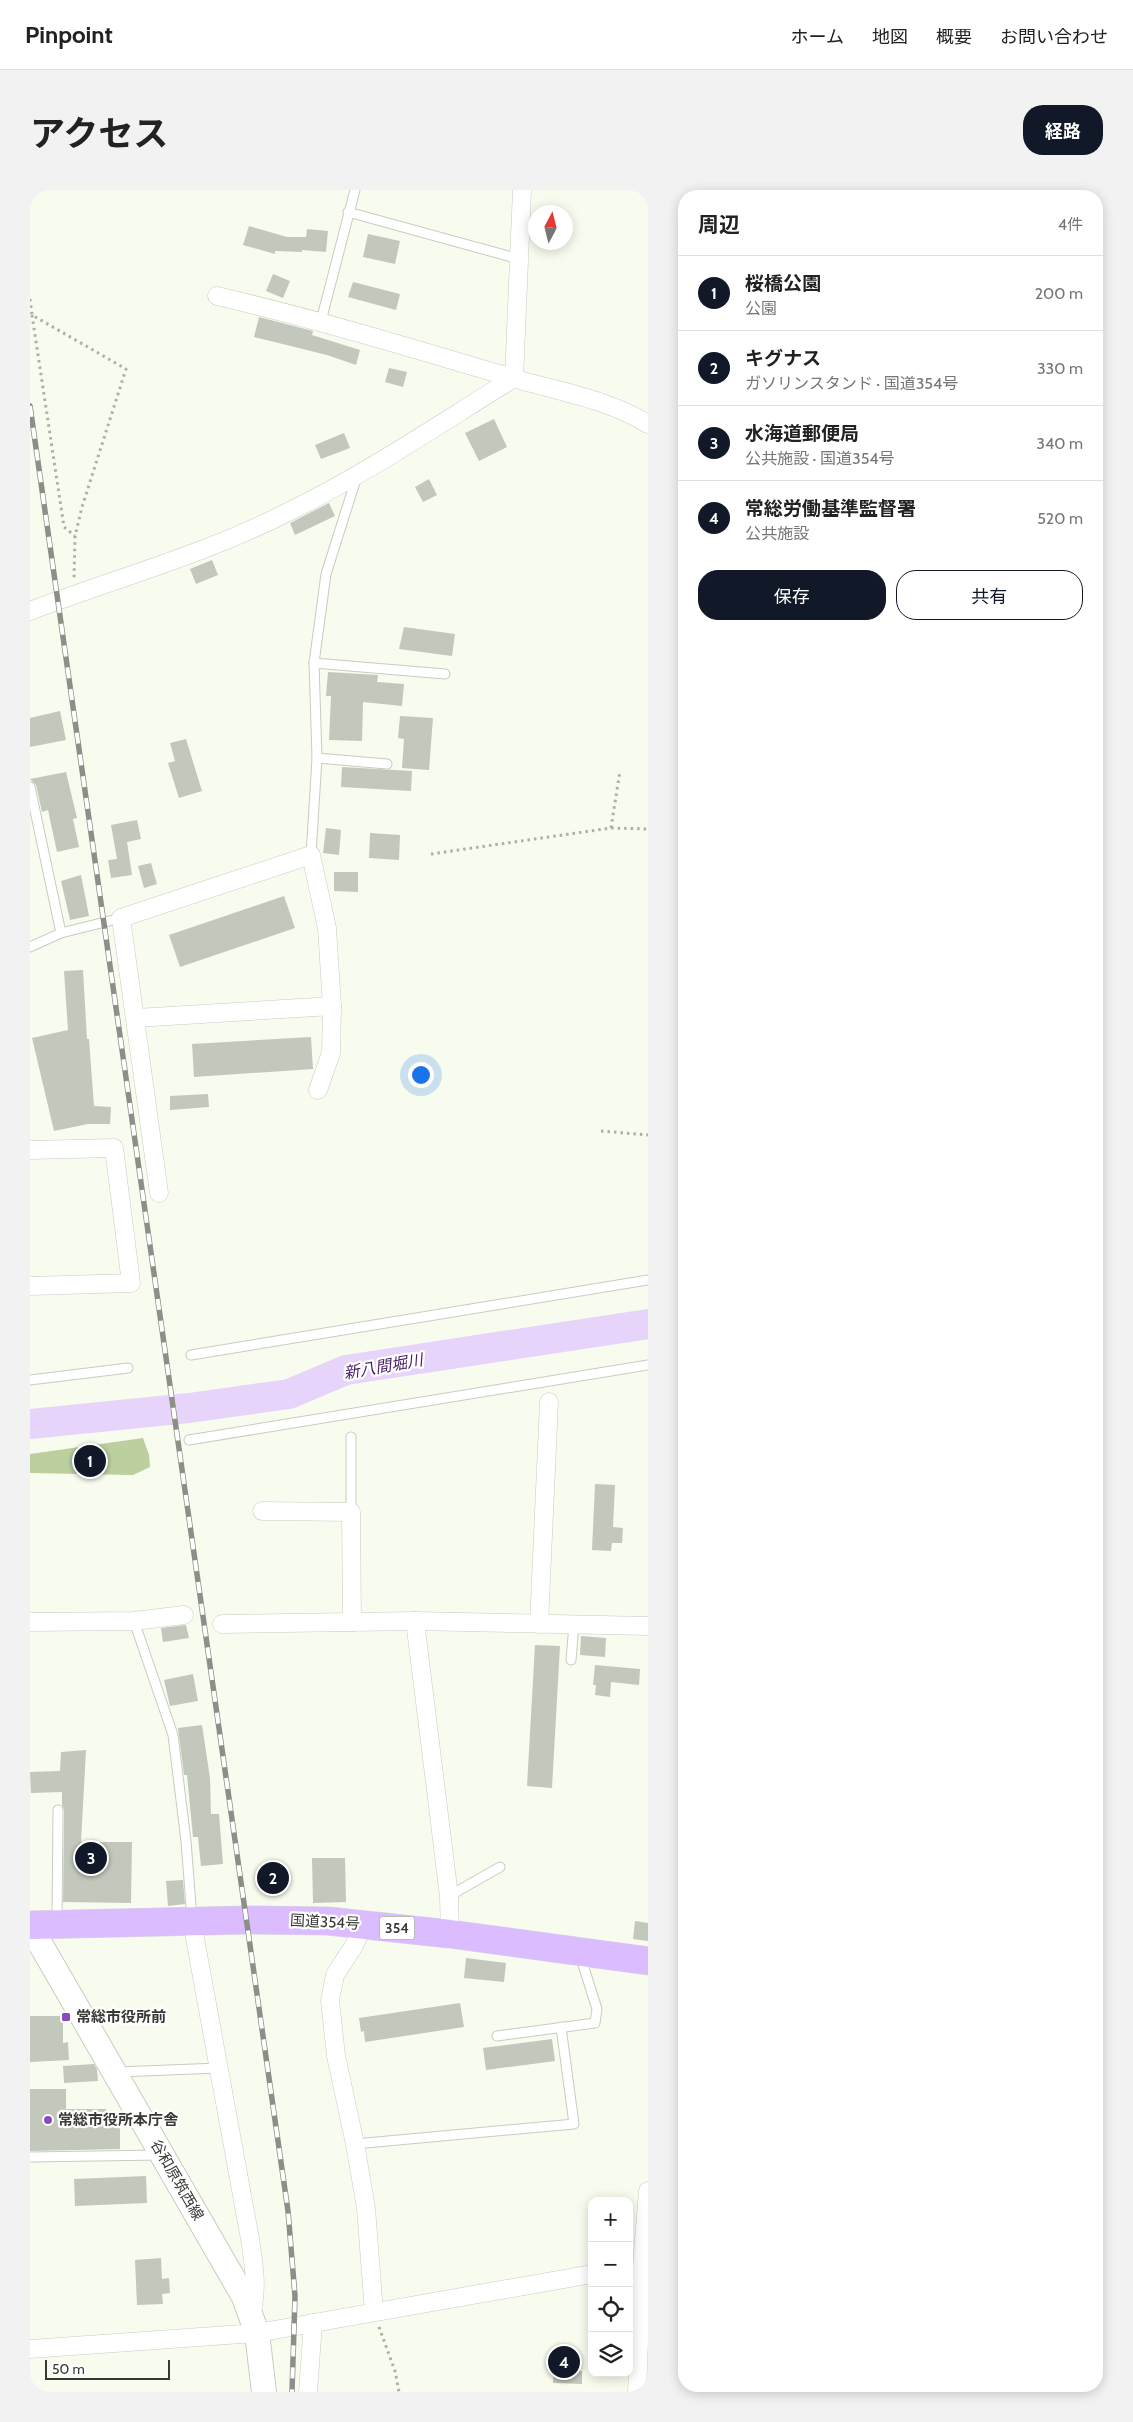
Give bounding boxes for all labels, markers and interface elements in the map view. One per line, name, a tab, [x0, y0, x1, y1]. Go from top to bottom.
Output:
text: Pinpoint	[25, 20, 113, 49]
text: ホーム	[791, 26, 844, 48]
text: 地図	[872, 26, 908, 48]
text: 概要	[936, 26, 972, 48]
text: お問い合わせ	[1000, 26, 1108, 48]
button: 経路	[1023, 105, 1103, 155]
text: アクセス	[30, 112, 168, 155]
north arrow	[528, 205, 573, 250]
text: 周辺	[698, 212, 740, 237]
text: 4件	[1058, 215, 1083, 234]
text: 桜橋公園	[745, 272, 821, 295]
text: 1	[711, 284, 717, 303]
text: 200 m	[1035, 284, 1083, 303]
text: 公園	[745, 299, 777, 318]
text: キグナス	[745, 347, 821, 370]
text: 2	[710, 359, 718, 378]
text: 330 m	[1037, 359, 1083, 378]
text: ガソリンスタンド · 国道354号	[745, 374, 958, 393]
text: 水海道郵便局	[745, 422, 859, 445]
text: 3	[710, 434, 718, 453]
text: 340 m	[1036, 434, 1083, 453]
text: 公共施設 · 国道354号	[745, 449, 895, 468]
text: 常総労働基準監督署	[745, 497, 916, 520]
text: 4	[709, 509, 719, 528]
text: 520 m	[1037, 509, 1083, 528]
text: 公共施設	[745, 524, 809, 543]
button: 保存	[698, 570, 886, 620]
button: 共有	[896, 570, 1083, 620]
your location	[408, 1062, 434, 1088]
water label: 新八間堀川	[342, 1350, 426, 1383]
pin: 1	[74, 1442, 106, 1480]
pin: 3	[75, 1839, 107, 1877]
pin: 2	[257, 1859, 289, 1897]
street label: 国道354号	[290, 1911, 360, 1933]
road number: 354	[380, 1916, 414, 1940]
place label: 常総市役所前	[76, 2008, 166, 2026]
marker: 常総市役所前	[60, 2011, 72, 2023]
place label: 常総市役所本庁舎	[58, 2111, 179, 2129]
marker: 常総市役所本庁舎	[42, 2114, 54, 2126]
street label: 谷和原筑西線	[147, 2137, 207, 2223]
map controls	[588, 2197, 633, 2377]
button: +	[588, 2197, 633, 2242]
button: −	[588, 2242, 633, 2287]
button: locate	[588, 2287, 633, 2332]
button: layers	[588, 2332, 633, 2377]
pin: 4	[548, 2343, 580, 2381]
scale bar	[45, 2357, 170, 2380]
text: 50 m	[52, 2360, 85, 2378]

